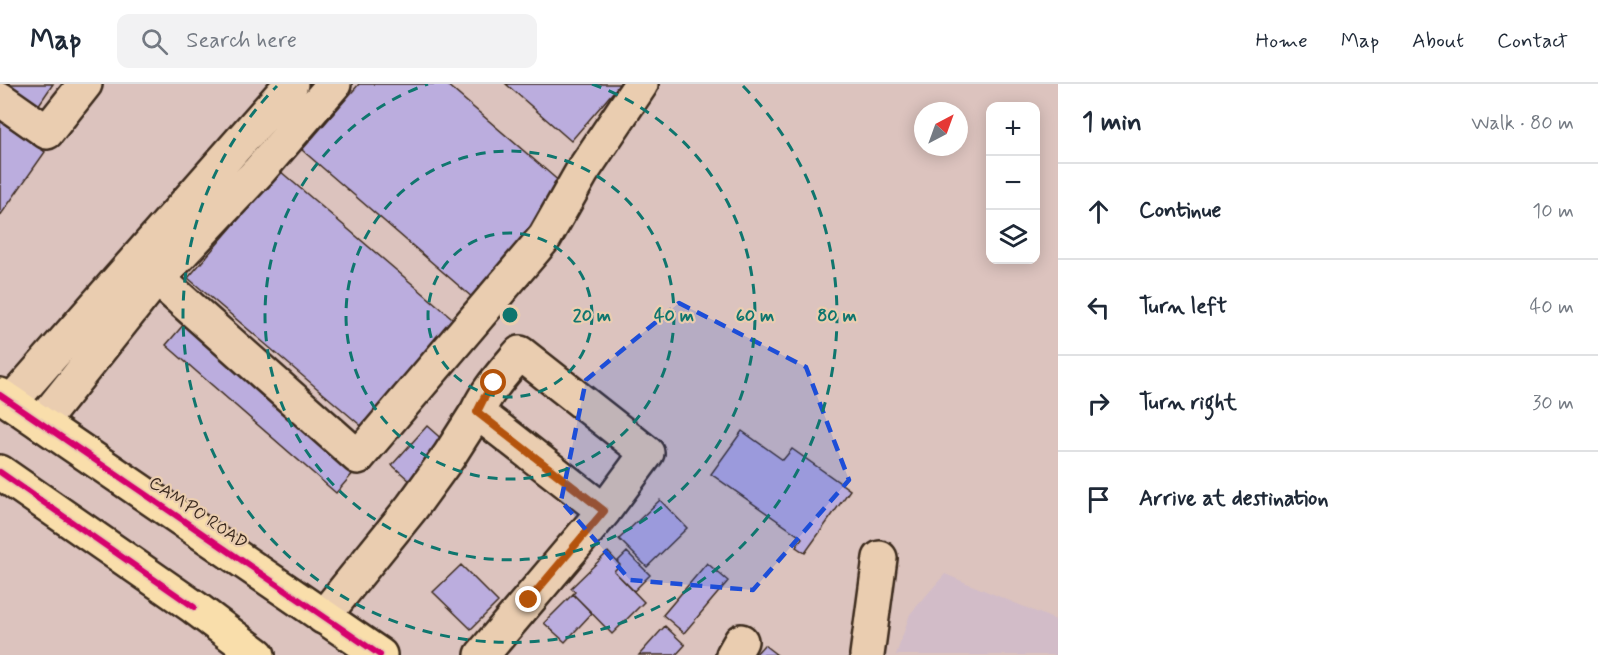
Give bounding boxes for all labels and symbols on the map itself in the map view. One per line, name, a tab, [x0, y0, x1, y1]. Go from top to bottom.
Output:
north arrow	[914, 102, 968, 156]
text: 20 m	[573, 304, 611, 328]
text: 40 m	[654, 304, 694, 328]
text: 60 m	[736, 304, 774, 328]
text: 80 m	[817, 304, 857, 328]
centre of rings	[500, 305, 520, 325]
route start	[480, 369, 506, 395]
street label: CAMPO ROAD	[144, 471, 252, 555]
route end	[515, 586, 541, 612]

